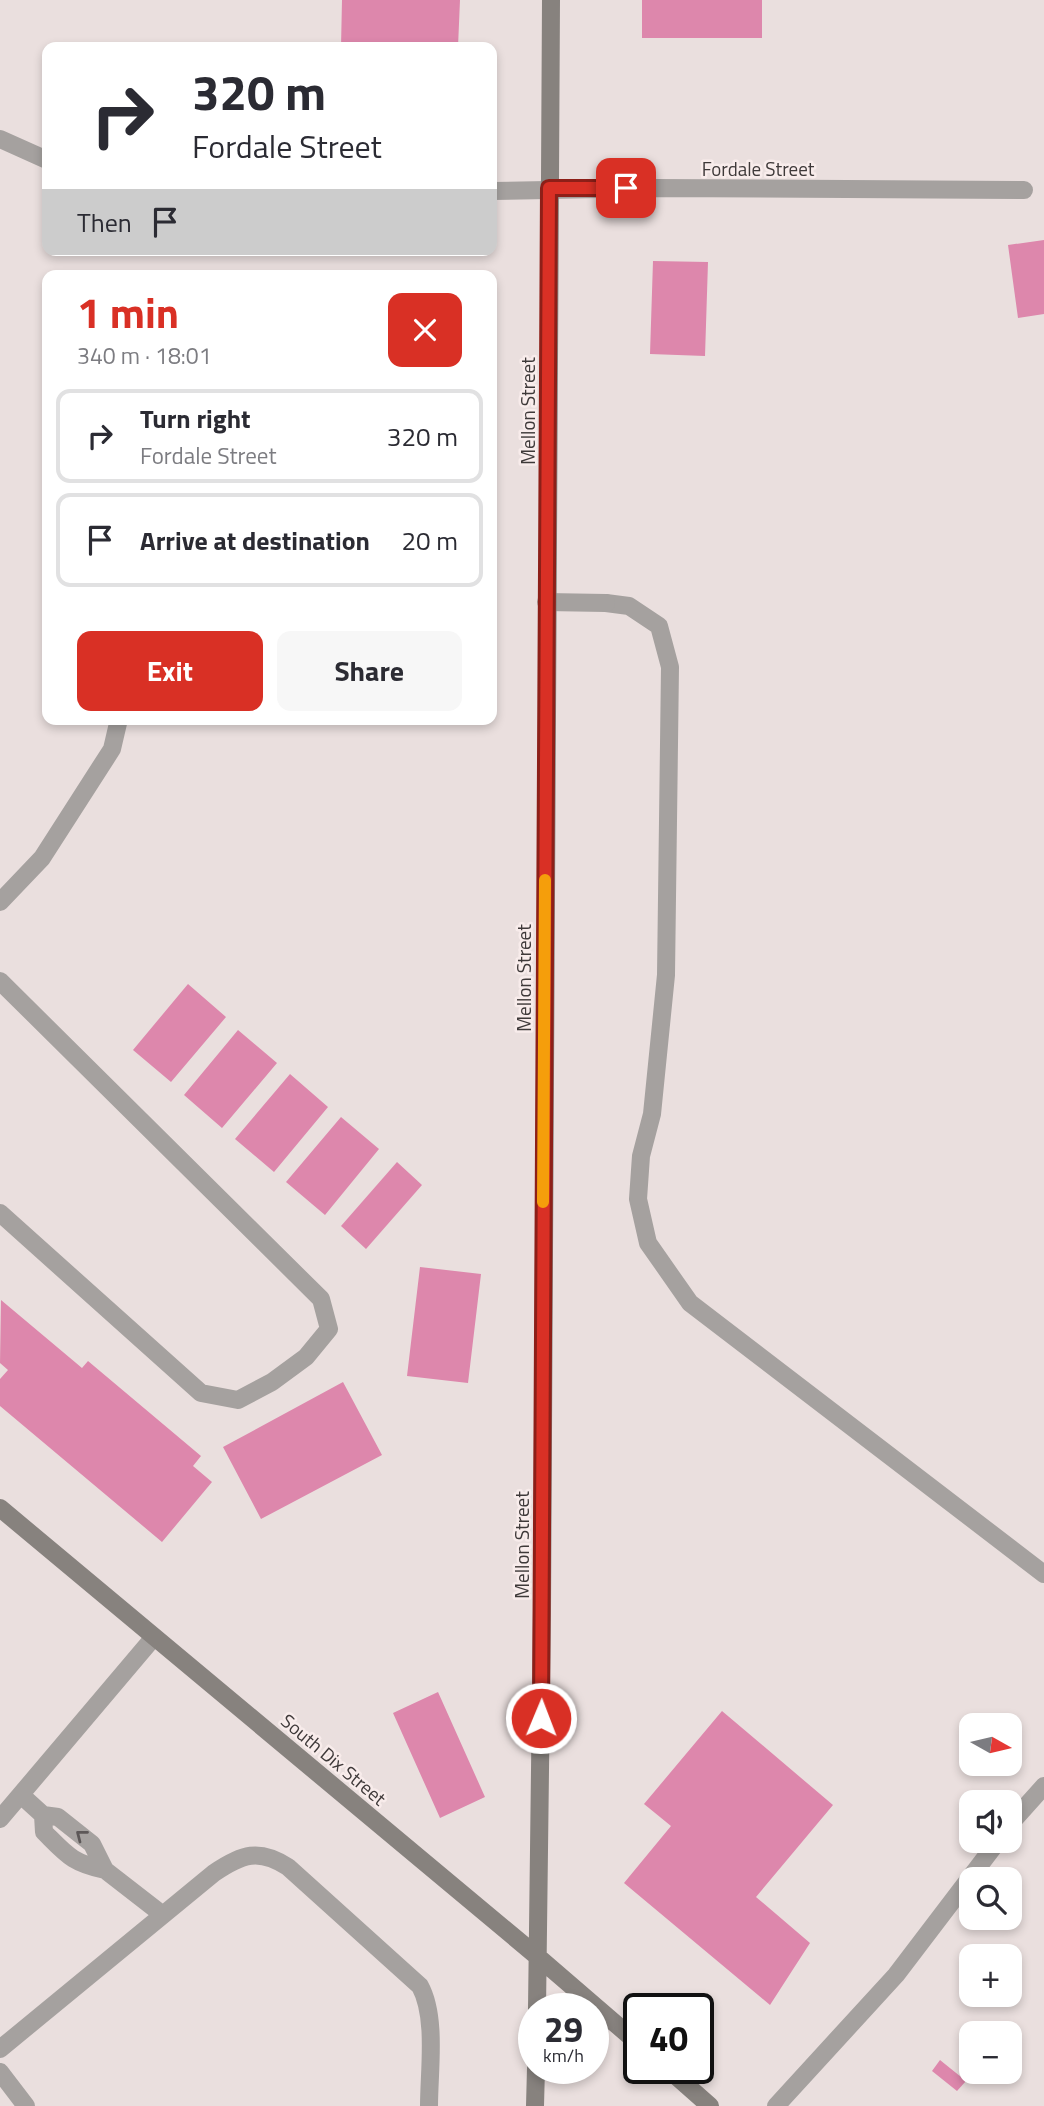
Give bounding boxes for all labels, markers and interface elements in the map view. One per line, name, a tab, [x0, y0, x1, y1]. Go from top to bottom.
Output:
text: 320 m	[192, 54, 326, 129]
icon: right	[77, 70, 168, 161]
text: Fordale Street	[192, 122, 382, 170]
street label: Fordale Street	[702, 154, 815, 183]
pin	[596, 158, 656, 218]
icon: arrive	[607, 169, 645, 207]
text: Then	[77, 203, 132, 242]
icon: arrive	[146, 203, 184, 241]
text: 1 min	[77, 280, 179, 344]
button: close	[388, 293, 462, 367]
text: 340 m · 18:01	[77, 338, 212, 373]
street label: Mellon Street	[513, 357, 542, 465]
text: Turn right	[140, 399, 251, 438]
icon: right	[81, 417, 119, 455]
text: 320 m	[387, 417, 458, 456]
text: Fordale Street	[140, 438, 276, 473]
icon: arrive	[81, 521, 119, 559]
text: Arrive at destination	[140, 521, 370, 560]
text: 20 m	[401, 521, 458, 560]
button: Exit	[77, 631, 263, 711]
button: Share	[277, 631, 462, 711]
street label: Mellon Street	[509, 924, 538, 1032]
street label: Mellon Street	[507, 1491, 536, 1599]
position arrow	[504, 1681, 578, 1755]
street label: South Dix Street	[275, 1706, 393, 1812]
north arrow	[959, 1713, 1022, 1776]
map controls	[959, 1713, 1022, 2084]
button: sound	[959, 1790, 1022, 1853]
one-way arrow	[76, 1831, 88, 1843]
button: search	[959, 1867, 1022, 1930]
button: +	[959, 1944, 1022, 2007]
speed limit sign: 40	[623, 1993, 714, 2084]
text: 29	[544, 2002, 583, 2056]
button: −	[959, 2021, 1022, 2084]
text: km/h	[543, 2042, 584, 2069]

